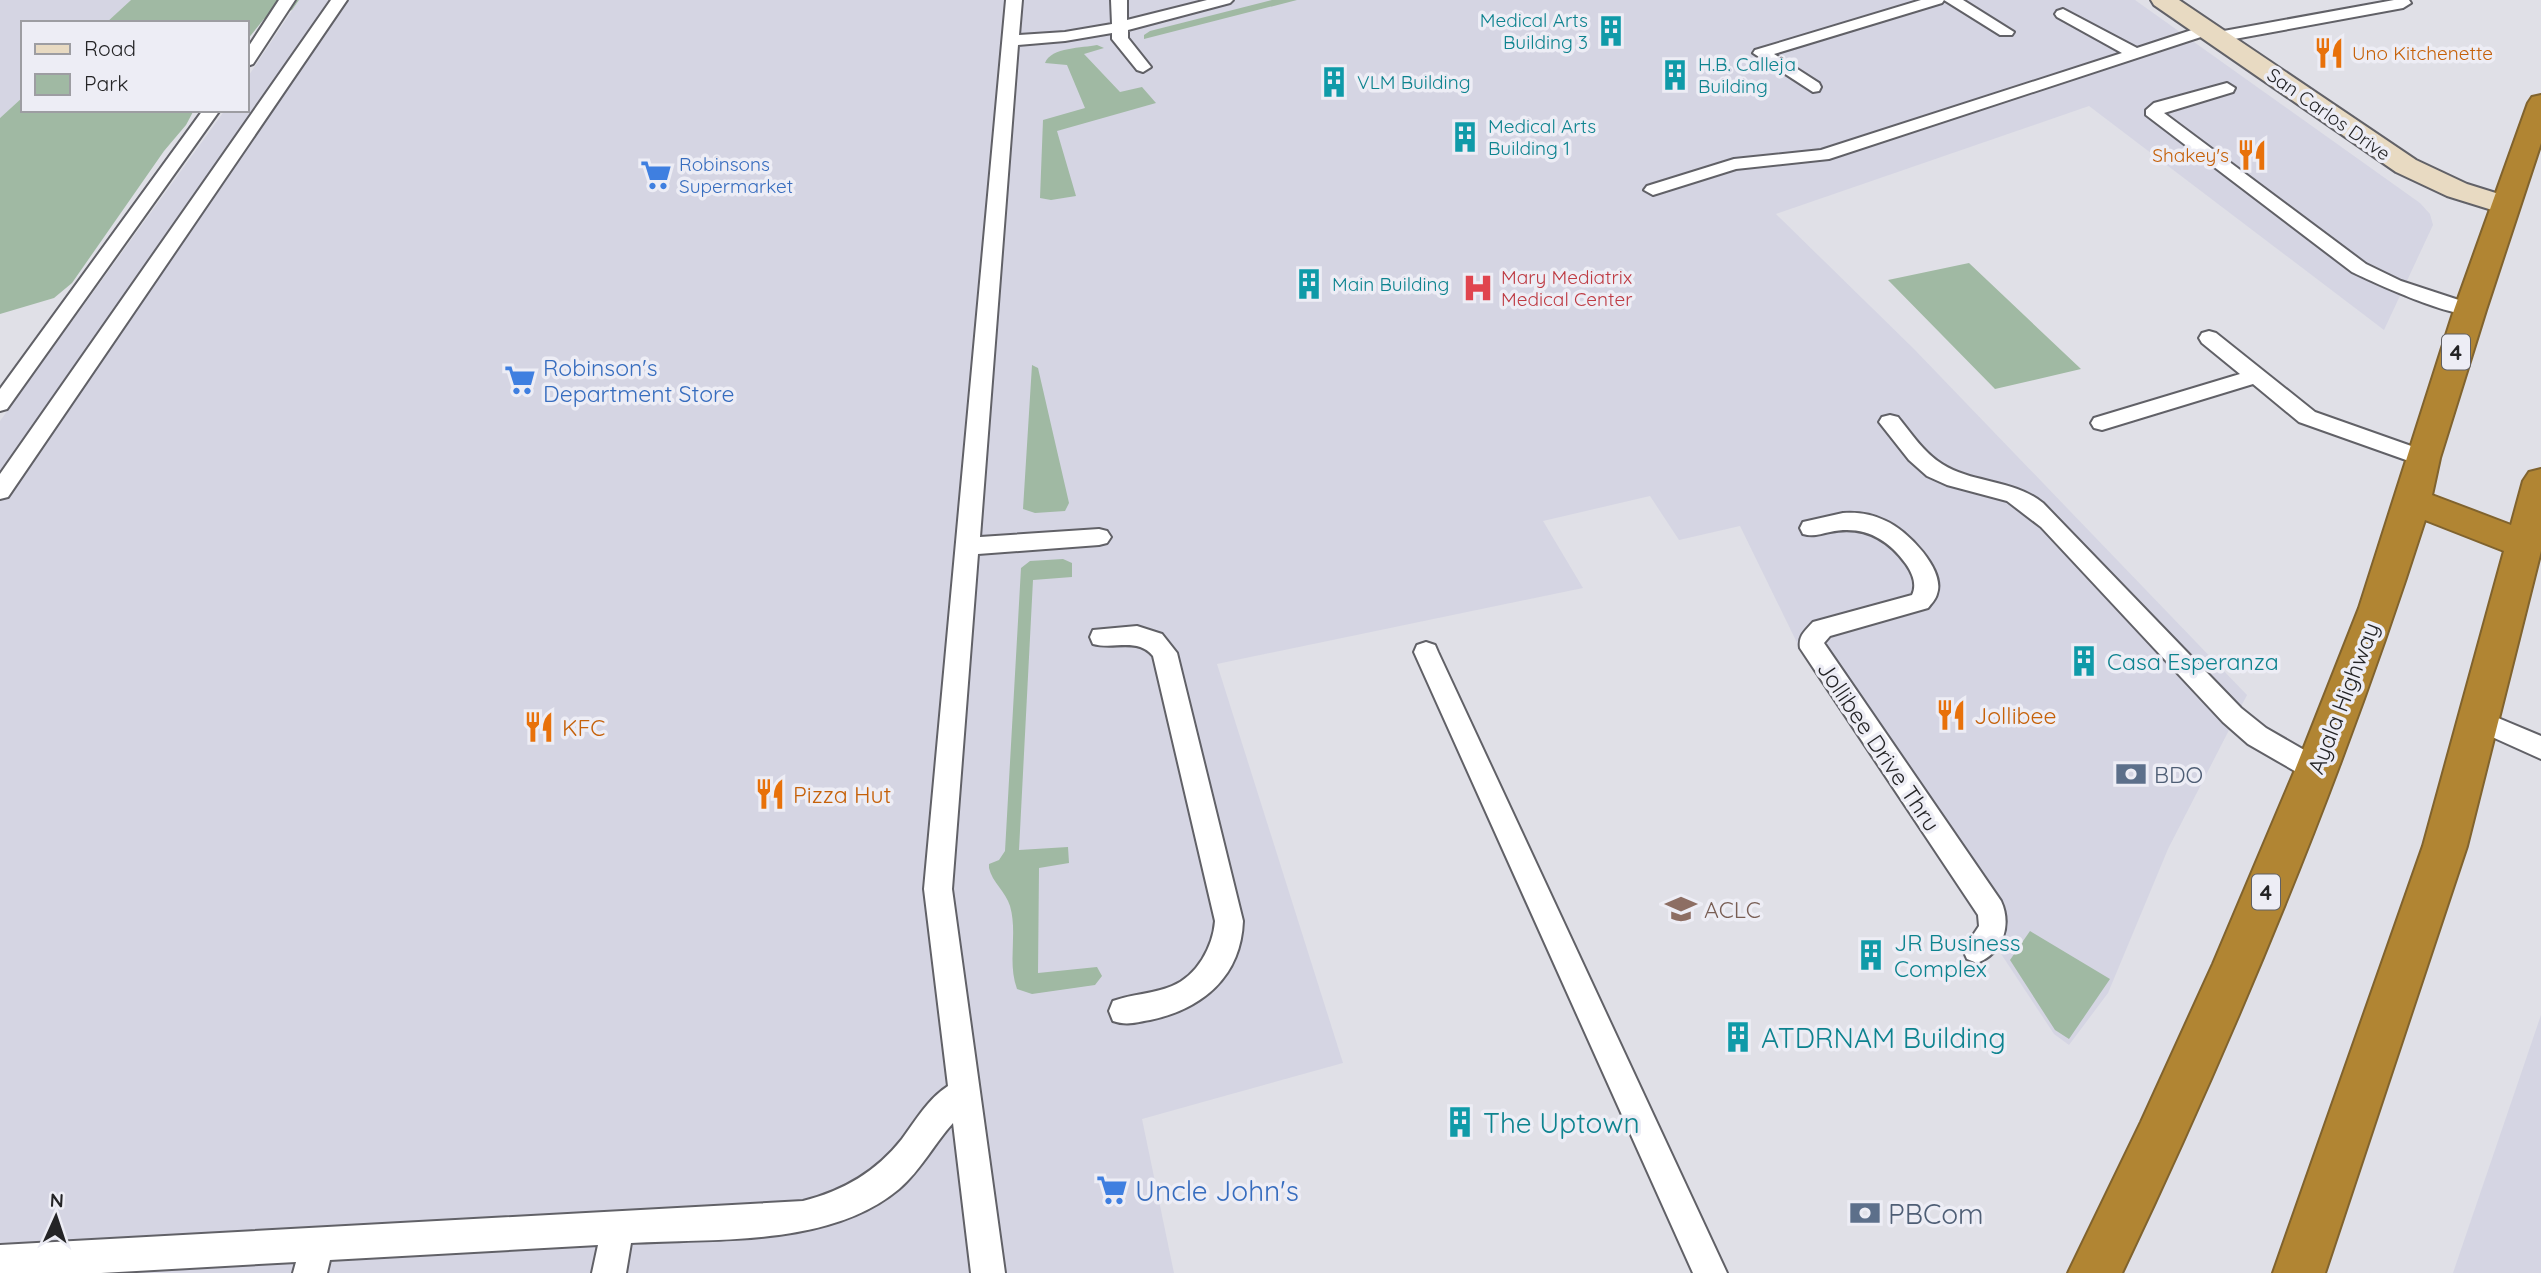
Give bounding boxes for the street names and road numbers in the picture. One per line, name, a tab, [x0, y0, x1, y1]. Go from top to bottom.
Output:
street label: San Carlos Drive	[2263, 63, 2395, 165]
road number: 4	[2442, 334, 2470, 370]
street label: Ayala Highway	[2301, 618, 2385, 778]
street label: Jollibee Drive Thru	[1811, 655, 1947, 837]
road number: 4	[2252, 874, 2280, 910]

